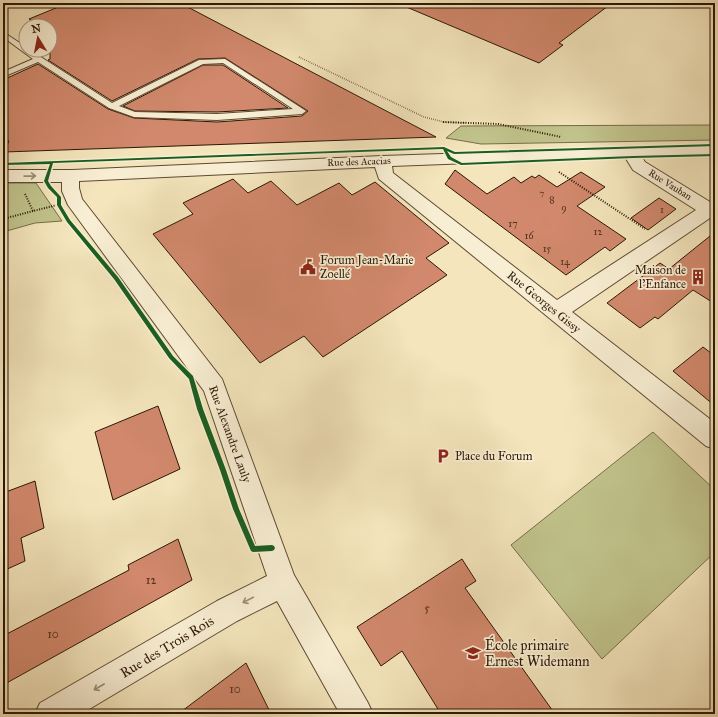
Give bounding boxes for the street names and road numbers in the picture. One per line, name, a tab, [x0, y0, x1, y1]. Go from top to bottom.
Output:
street label: Rue des Acacias	[327, 155, 391, 169]
street label: Rue Vauban	[646, 167, 694, 203]
street label: Rue Georges Gissy	[504, 268, 584, 337]
street label: Rue Alexandre Lauly	[206, 383, 254, 485]
street label: Rue des Trois Rois	[117, 612, 217, 682]

